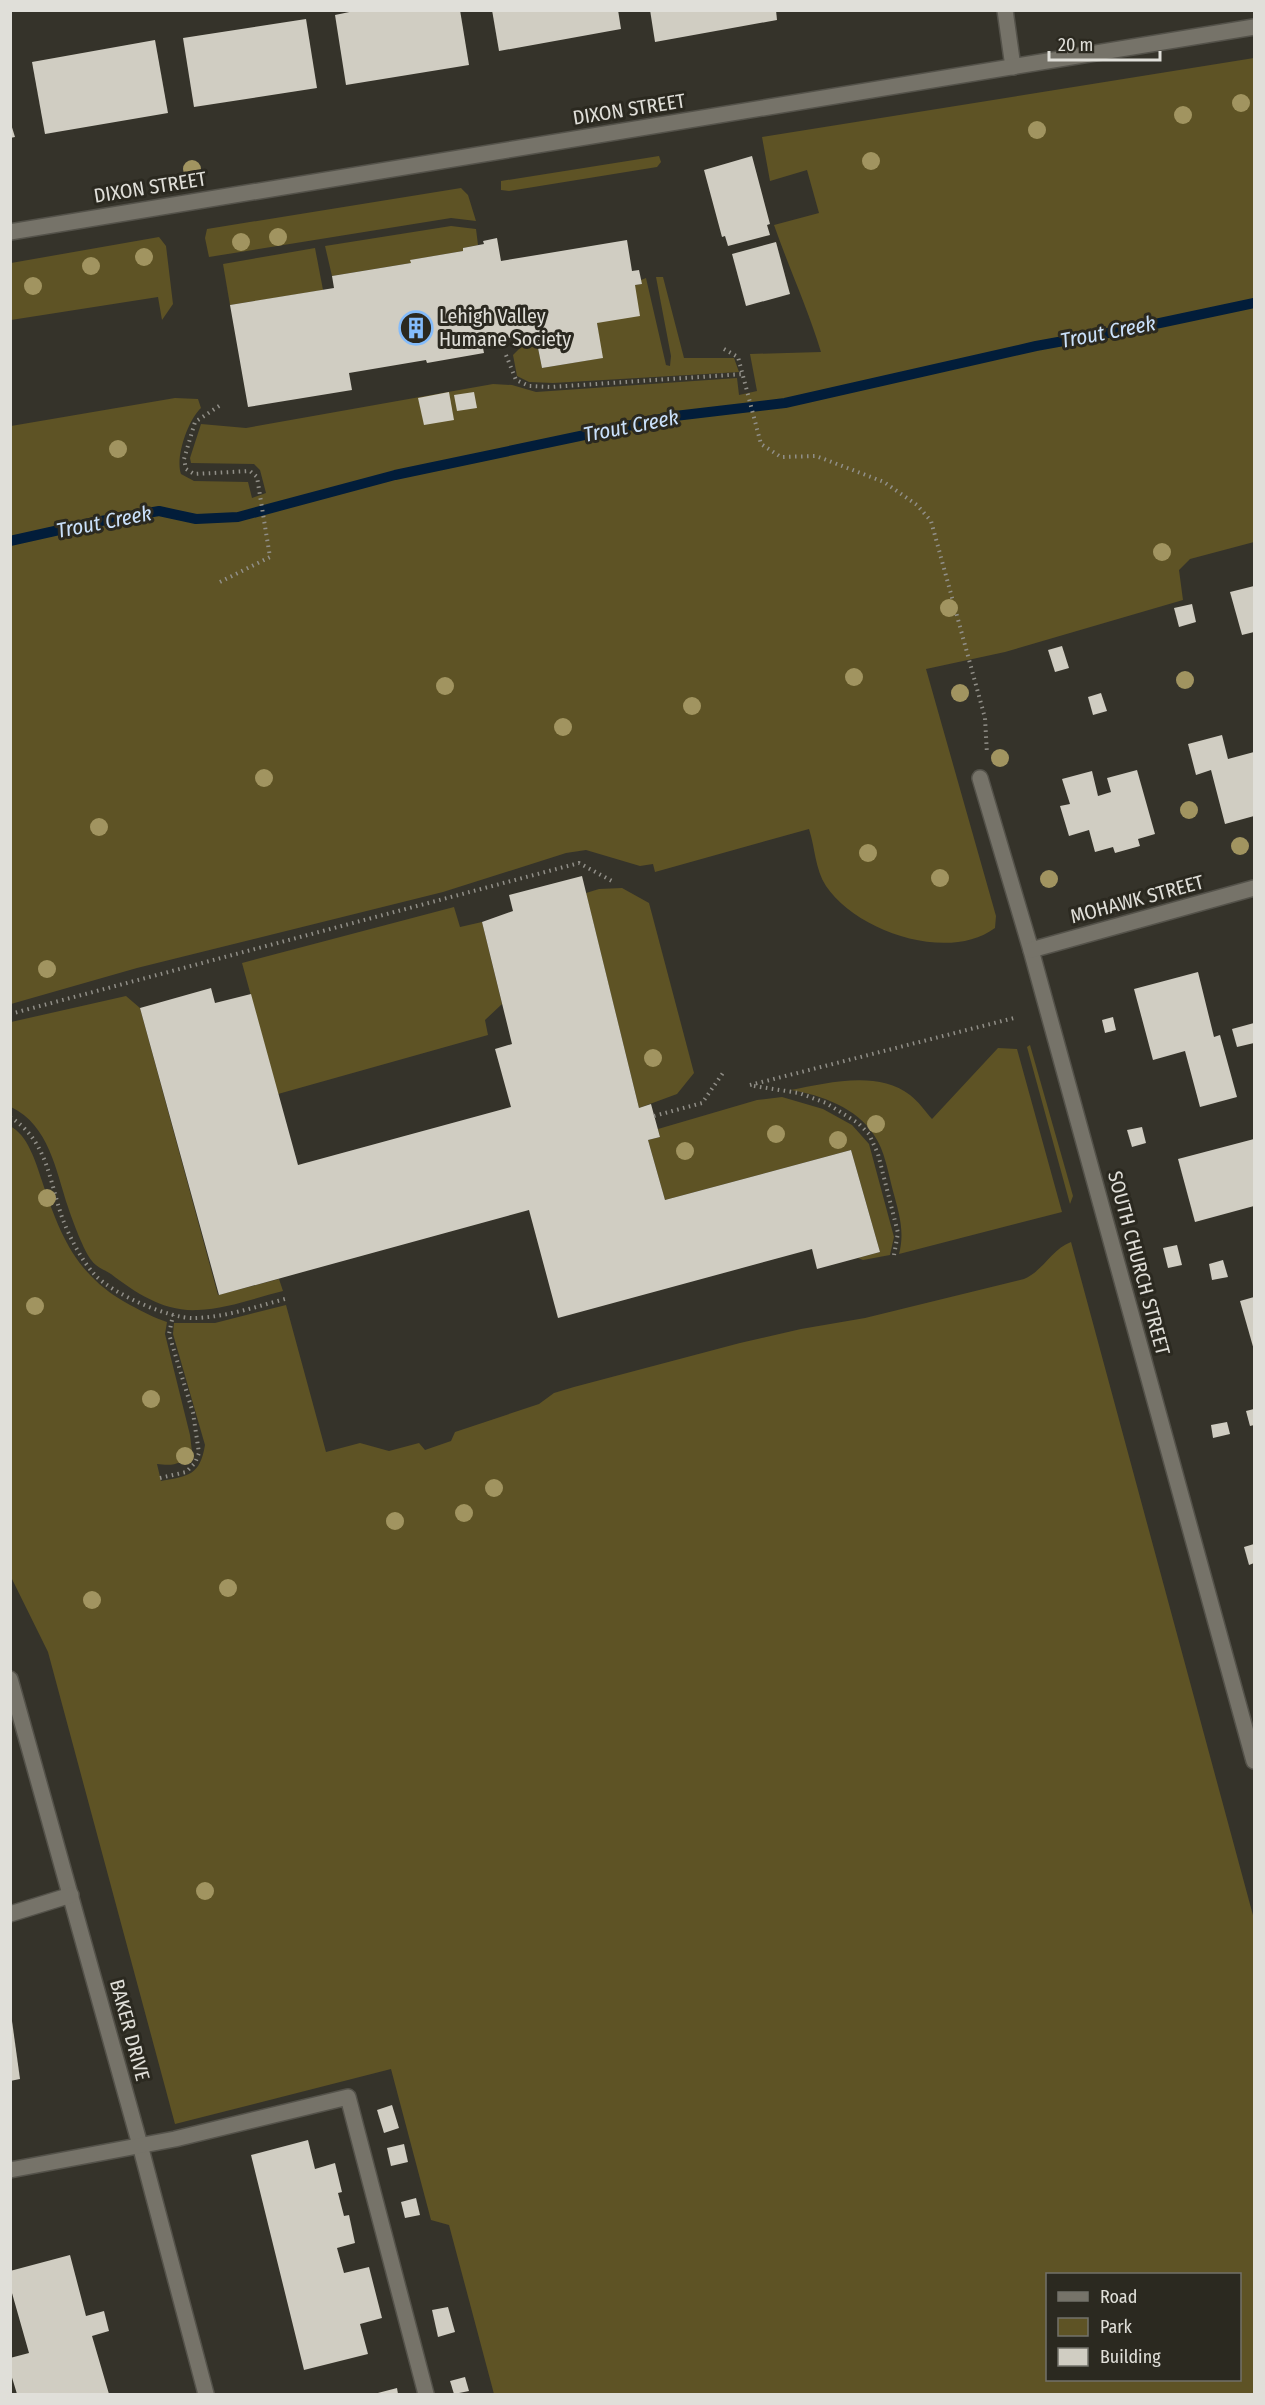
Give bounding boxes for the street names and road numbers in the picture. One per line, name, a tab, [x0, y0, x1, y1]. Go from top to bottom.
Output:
street label: DIXON STREET	[571, 88, 688, 130]
street label: DIXON STREET	[92, 166, 209, 208]
street label: MOHAWK STREET	[1068, 869, 1207, 928]
street label: SOUTH CHURCH STREET	[1103, 1168, 1175, 1358]
street label: BAKER DRIVE	[105, 1977, 155, 2083]

